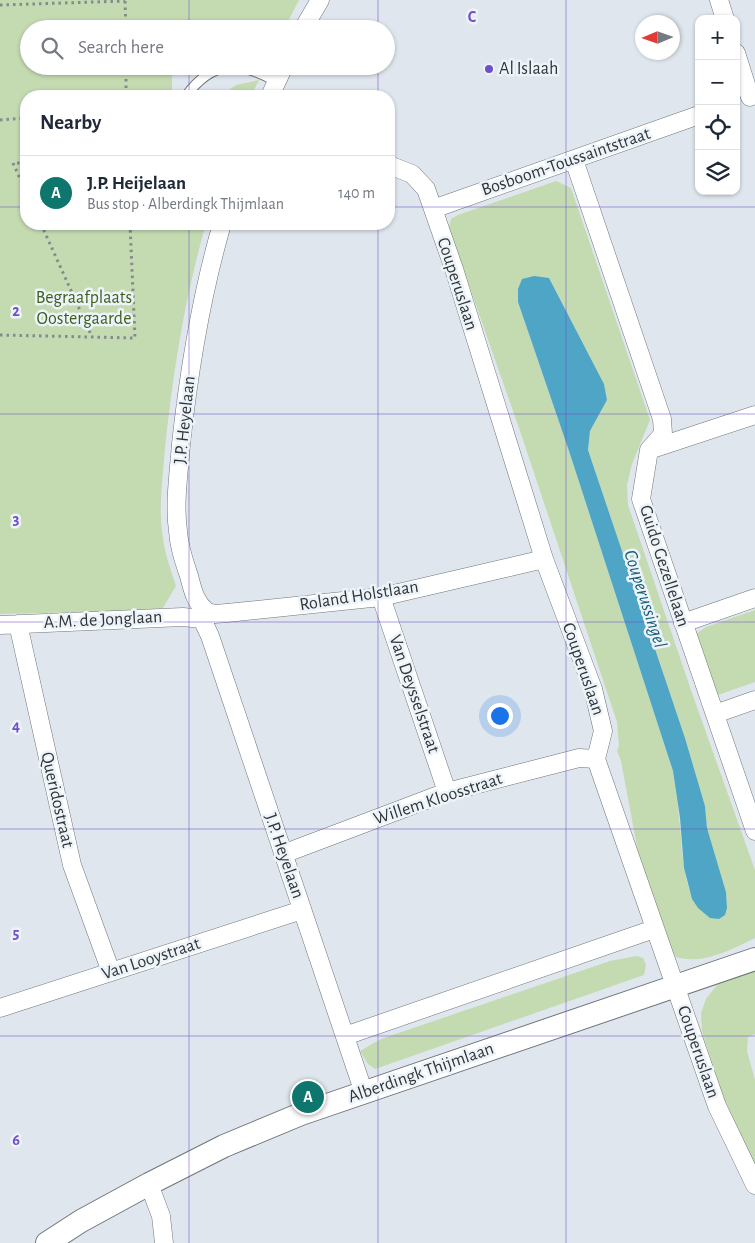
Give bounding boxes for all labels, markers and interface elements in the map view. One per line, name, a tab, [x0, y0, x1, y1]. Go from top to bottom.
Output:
text: C	[468, 9, 477, 25]
north arrow	[635, 15, 680, 60]
map controls	[695, 15, 740, 195]
button: +	[695, 15, 740, 60]
search box	[20, 20, 395, 75]
icon: search	[38, 34, 66, 62]
text: Search here	[78, 38, 164, 57]
place label: Al Islaah	[499, 60, 558, 78]
button: −	[695, 60, 740, 105]
marker: Al Islaah	[483, 63, 495, 75]
button: locate	[695, 105, 740, 150]
text: Nearby	[40, 112, 101, 133]
street label: Bosboom-Toussaintstraat	[479, 125, 653, 199]
button: layers	[695, 150, 740, 195]
text: J.P. Heijelaan	[87, 174, 186, 193]
text: A	[51, 185, 61, 201]
text: 140 m	[338, 185, 375, 201]
text: Bus stop · Alberdingk Thijmlaan	[87, 196, 284, 212]
street label: Couperuslaan	[434, 235, 480, 333]
park label: Begraafplaats Oostergaarde	[36, 289, 132, 328]
text: 2	[12, 303, 20, 319]
street label: J.P. Heyelaan	[171, 375, 199, 465]
street label: Guido Gezellelaan	[636, 503, 692, 629]
text: 3	[13, 511, 20, 527]
water label: Couperussingel	[620, 548, 670, 651]
street label: Roland Holstlaan	[298, 578, 420, 614]
street label: A.M. de Jonglaan	[43, 608, 163, 632]
street label: Couperuslaan	[559, 621, 607, 717]
street label: Van Deysselstraat	[385, 633, 443, 756]
your location	[487, 703, 513, 729]
text: 4	[12, 718, 20, 734]
street label: Queridostraat	[37, 750, 77, 850]
street label: Willem Kloosstraat	[371, 770, 505, 828]
street label: J.P. Heyelaan	[261, 811, 307, 901]
text: 5	[13, 925, 20, 941]
street label: Van Looystraat	[100, 935, 203, 983]
street label: Couperuslaan	[674, 1004, 722, 1100]
street label: Alberdingk Thijmlaan	[346, 1040, 496, 1106]
pin: A	[292, 1078, 324, 1116]
text: 6	[12, 1132, 20, 1148]

